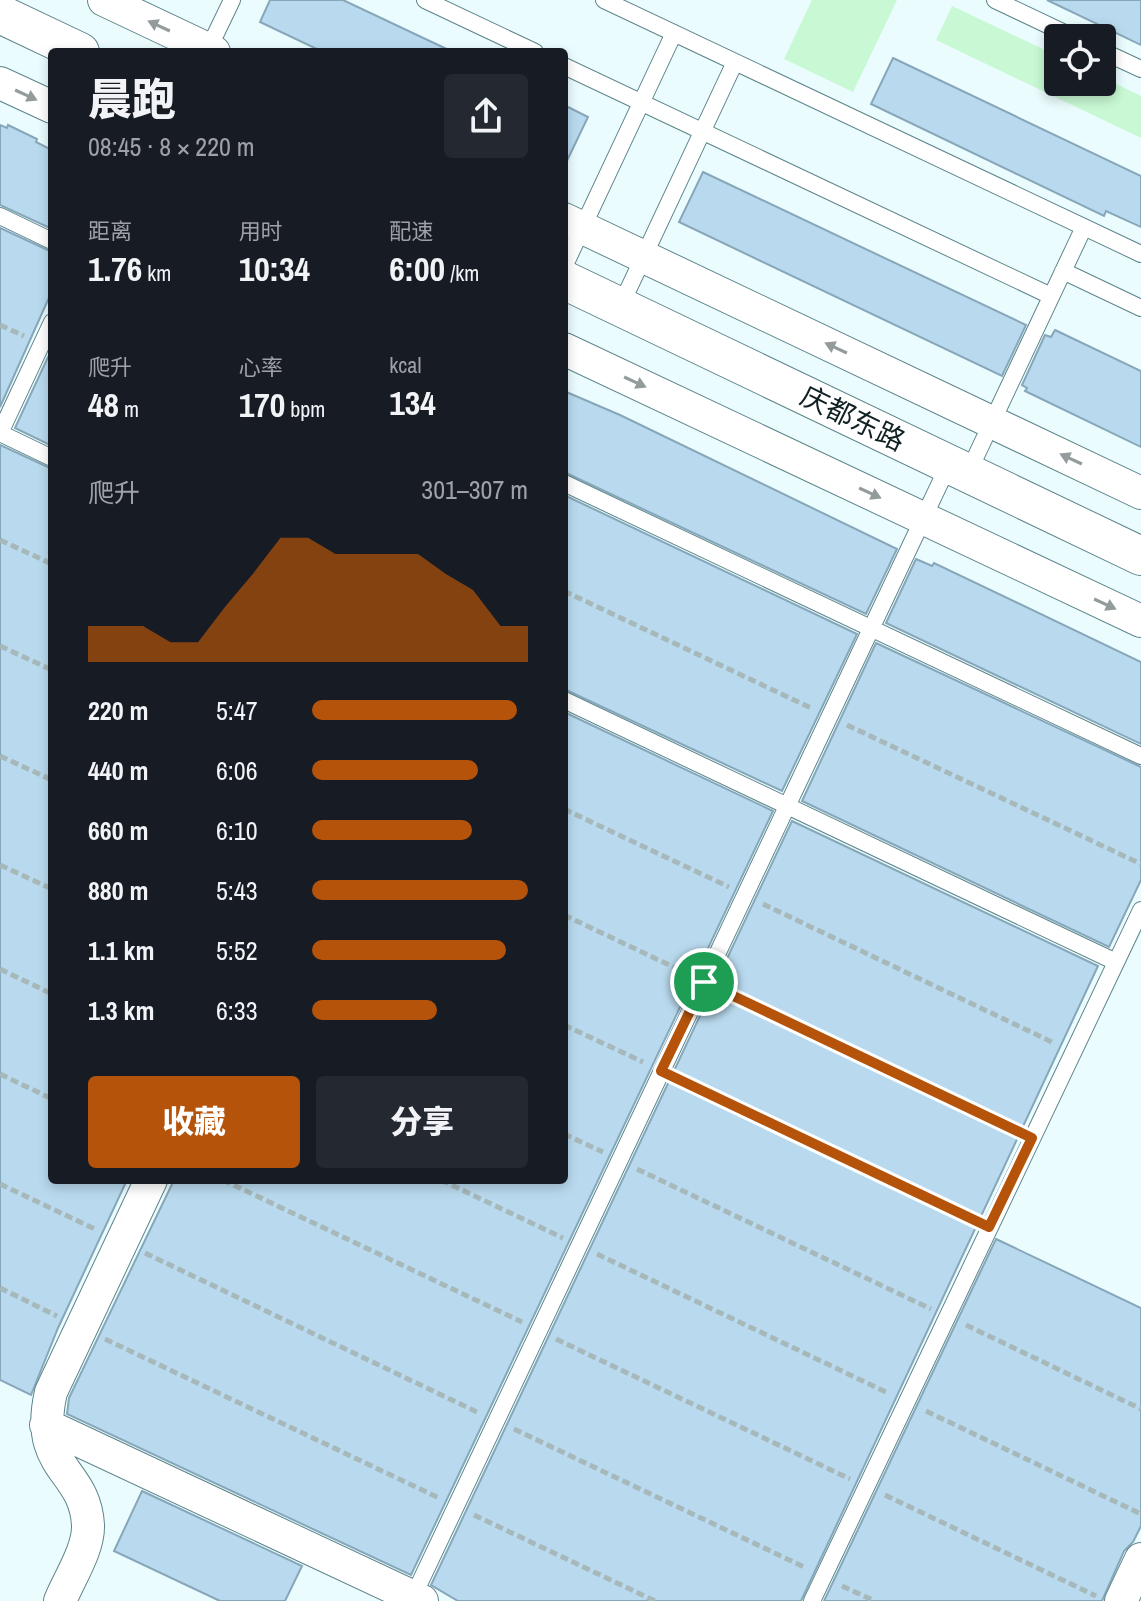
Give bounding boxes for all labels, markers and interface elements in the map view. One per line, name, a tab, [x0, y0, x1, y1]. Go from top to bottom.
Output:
one-way arrow	[147, 19, 171, 33]
map controls	[1044, 24, 1116, 96]
button: locate	[1044, 24, 1116, 96]
text: 晨跑	[88, 69, 176, 129]
button: share	[444, 74, 528, 158]
one-way arrow	[14, 88, 38, 102]
text: 08:45 · 8 × 220 m	[88, 129, 255, 164]
text: 距离	[88, 216, 132, 246]
text: 用时	[239, 216, 283, 246]
text: 配速	[389, 216, 433, 246]
text: 1.76	[88, 246, 142, 292]
text: 10:34	[239, 246, 310, 292]
text: 6:00	[389, 246, 445, 292]
text: km	[142, 258, 171, 288]
text: /km	[445, 258, 479, 288]
one-way arrow	[824, 341, 847, 355]
text: kcal	[389, 350, 421, 380]
text: 爬升	[88, 352, 132, 382]
text: 心率	[239, 352, 283, 382]
one-way arrow	[623, 375, 646, 389]
street label: 庆都东路	[794, 376, 912, 460]
text: 134	[389, 380, 436, 426]
text: 48	[88, 382, 119, 428]
text: 170	[239, 382, 285, 428]
text: m	[119, 394, 139, 424]
text: bpm	[285, 394, 325, 424]
one-way arrow	[1059, 453, 1082, 466]
text: 301–307 m	[421, 472, 528, 507]
text: 爬升	[88, 475, 140, 510]
one-way arrow	[858, 486, 881, 500]
one-way arrow	[1093, 597, 1116, 611]
text: 220 m	[88, 693, 148, 728]
text: 5:47	[216, 693, 258, 728]
text: 440 m	[88, 753, 148, 788]
text: 6:06	[216, 753, 258, 788]
text: 660 m	[88, 813, 148, 848]
text: 6:10	[216, 813, 258, 848]
text: 880 m	[88, 873, 148, 908]
text: 5:43	[216, 873, 258, 908]
text: 1.1 km	[88, 933, 154, 968]
text: 5:52	[216, 933, 258, 968]
pin	[670, 948, 738, 1016]
icon: arrive	[682, 960, 726, 1004]
text: 1.3 km	[88, 993, 154, 1028]
text: 6:33	[216, 993, 258, 1028]
button: 收藏	[88, 1076, 300, 1168]
button: 分享	[316, 1076, 528, 1168]

